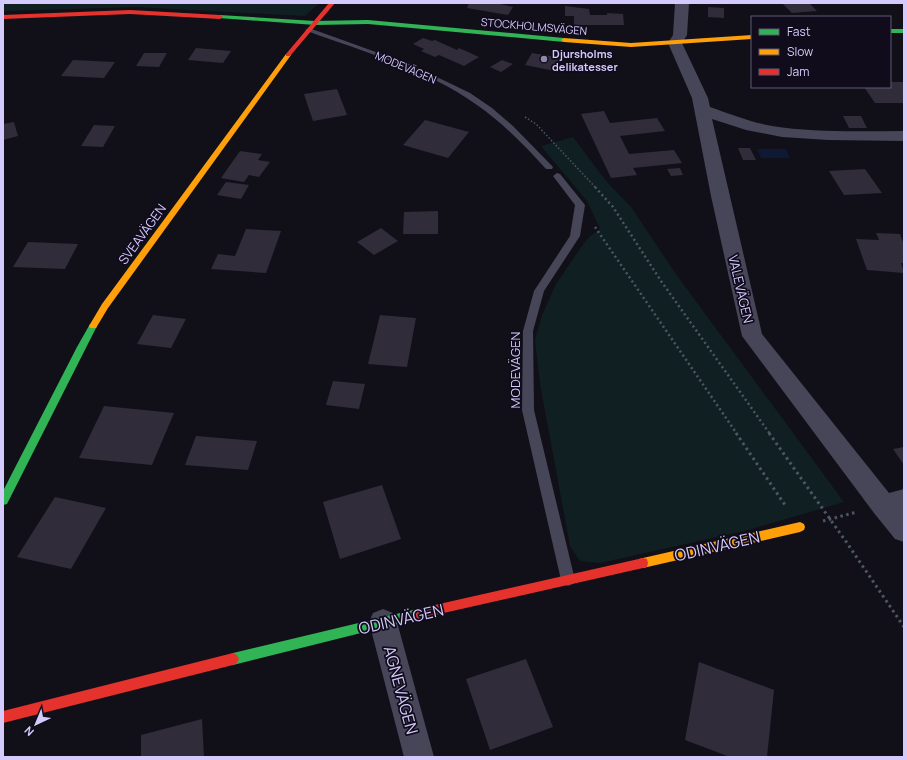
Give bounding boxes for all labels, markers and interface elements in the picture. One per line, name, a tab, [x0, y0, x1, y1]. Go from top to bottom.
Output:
street label: STOCKHOLMSVÄGEN	[480, 14, 588, 38]
legend	[751, 16, 891, 88]
text: Fast	[787, 23, 811, 40]
text: Slow	[787, 43, 813, 60]
place label: Djursholms delikatesser	[552, 46, 618, 74]
street label: MODEVÄGEN	[373, 47, 439, 87]
marker: Djursholms delikatesser	[539, 54, 549, 64]
text: Jam	[787, 63, 809, 80]
street label: SVEAVÄGEN	[114, 200, 170, 268]
street label: VALEVÄGEN	[724, 253, 758, 325]
street label: MODEVÄGEN	[506, 332, 524, 408]
street label: ODINVÄGEN	[672, 526, 762, 566]
street label: ODINVÄGEN	[356, 599, 446, 639]
street label: AGNEVÄGEN	[379, 643, 423, 737]
north arrow	[16, 704, 56, 744]
text: N	[21, 723, 37, 740]

